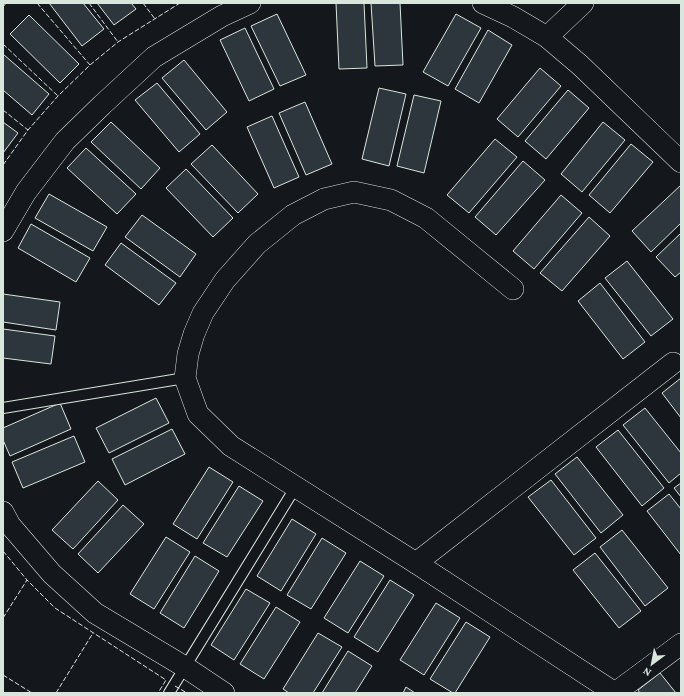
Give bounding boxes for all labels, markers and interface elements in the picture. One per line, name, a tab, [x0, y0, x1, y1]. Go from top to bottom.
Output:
north arrow	[632, 644, 672, 684]
text: N	[640, 665, 653, 680]

